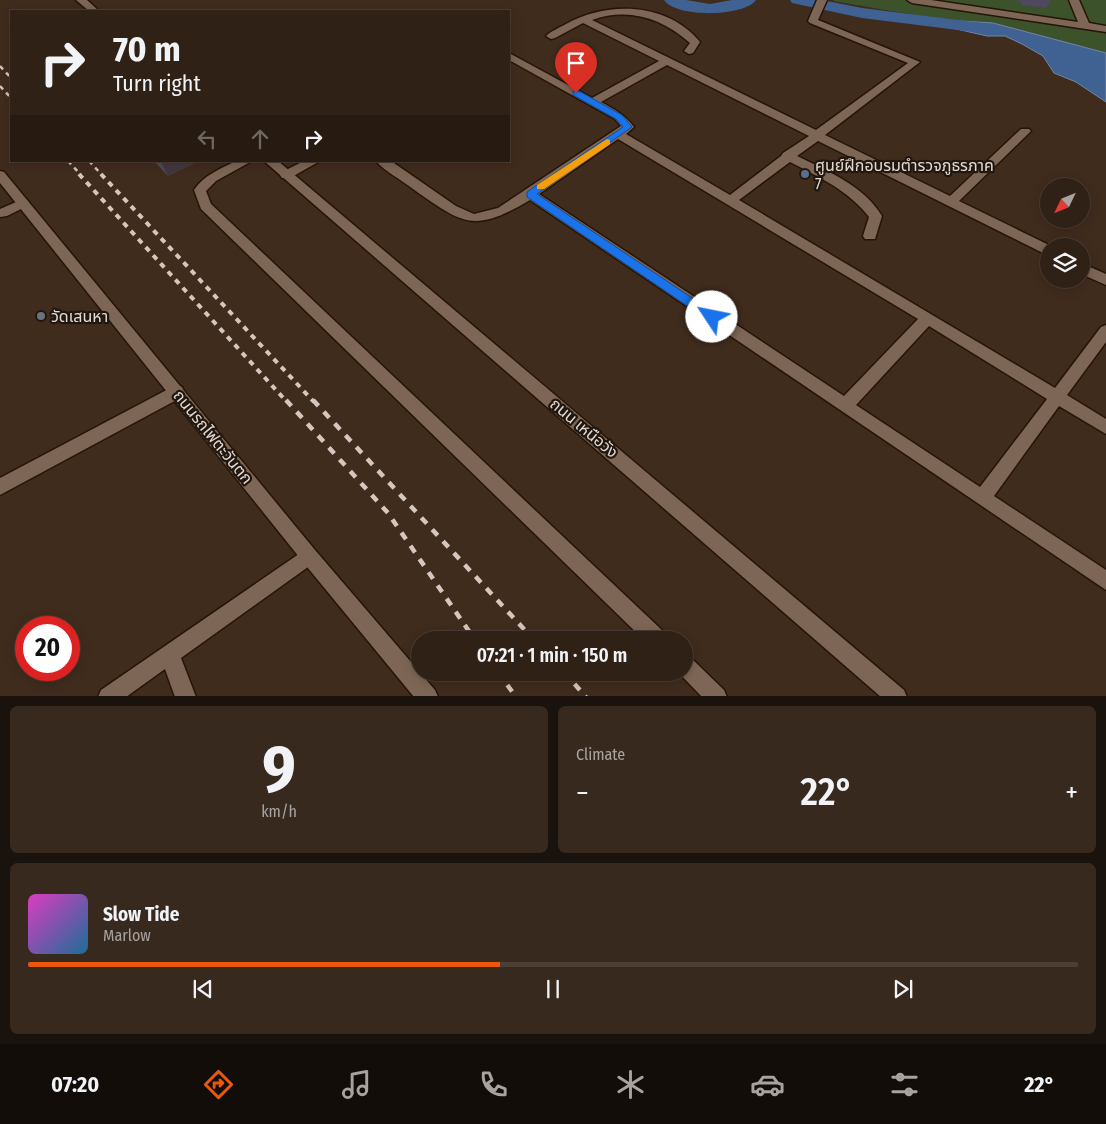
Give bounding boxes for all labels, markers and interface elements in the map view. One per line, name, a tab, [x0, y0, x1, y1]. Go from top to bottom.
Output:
text: 70 m	[113, 28, 181, 70]
icon: right	[30, 30, 95, 95]
pin	[555, 42, 597, 93]
icon: arrive	[562, 49, 590, 77]
text: Turn right	[113, 70, 201, 97]
icon: left	[193, 125, 221, 153]
icon: ahead	[246, 125, 274, 153]
icon: right	[299, 125, 327, 153]
place label: ศูนย์ฝึกอบรมตำรวจภูธรภาค 7	[815, 156, 994, 193]
marker: ศูนย์ฝึกอบรมตำรวจภูธรภาค 7	[799, 168, 811, 180]
north arrow	[1040, 178, 1090, 228]
map controls	[1040, 178, 1090, 288]
button: layers	[1040, 238, 1090, 288]
position arrow	[685, 290, 737, 342]
place label: วัดเสนหา	[51, 307, 108, 326]
marker: วัดเสนหา	[35, 310, 47, 322]
street label: ถนนรถไฟตะวันตก	[169, 386, 257, 488]
street label: ถนน เหนือวัง	[546, 394, 622, 462]
speed limit sign: 20	[15, 616, 80, 681]
text: 07:21 · 1 min · 150 m	[477, 644, 627, 667]
text: 9	[262, 730, 296, 808]
text: Climate	[576, 745, 625, 764]
text: 22°	[801, 769, 853, 815]
text: −	[576, 776, 589, 809]
text: +	[1065, 776, 1078, 809]
text: km/h	[261, 802, 297, 821]
text: Slow Tide	[103, 903, 179, 926]
text: Marlow	[103, 926, 151, 945]
icon: previous	[189, 975, 217, 1003]
icon: pause	[539, 975, 567, 1003]
icon: next	[889, 975, 917, 1003]
icon: directions	[201, 1067, 236, 1102]
icon: music	[339, 1067, 374, 1102]
icon: phone	[476, 1067, 511, 1102]
icon: climate	[613, 1067, 648, 1102]
icon: car	[750, 1067, 785, 1102]
icon: filters	[887, 1067, 922, 1102]
text: 07:20	[51, 1071, 99, 1098]
text: 22°	[1024, 1071, 1055, 1098]

